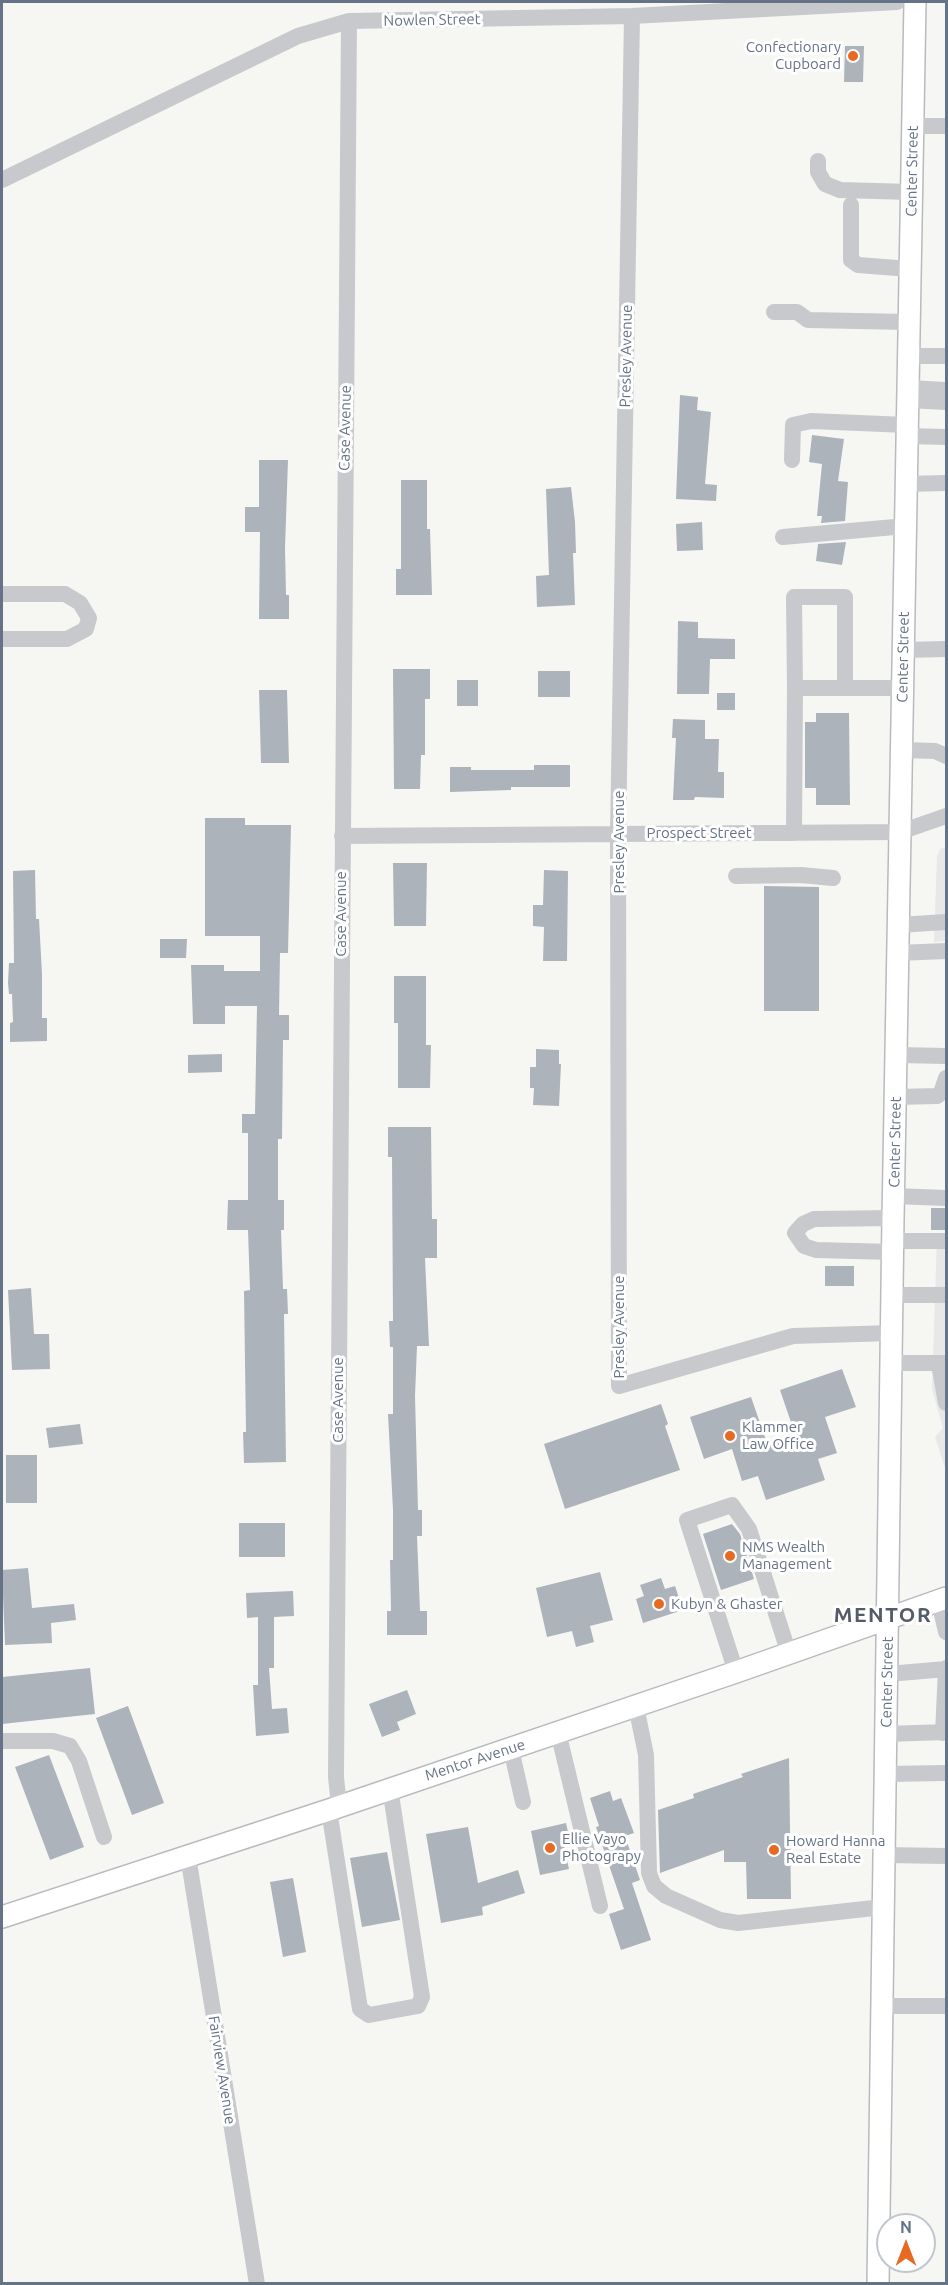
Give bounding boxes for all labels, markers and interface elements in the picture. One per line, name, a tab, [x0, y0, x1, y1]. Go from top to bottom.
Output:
street label: Nowlen Street	[383, 10, 481, 30]
place label: Confectionary Cupboard	[746, 38, 841, 73]
marker: Confectionary Cupboard	[846, 49, 860, 63]
street label: Center Street	[902, 125, 922, 217]
street label: Presley Avenue	[616, 304, 636, 408]
street label: Case Avenue	[335, 385, 355, 471]
street label: Center Street	[893, 611, 913, 703]
street label: Presley Avenue	[610, 791, 628, 893]
street label: Prospect Street	[646, 824, 752, 842]
street label: Case Avenue	[332, 871, 350, 957]
street label: Center Street	[885, 1096, 905, 1188]
street label: Presley Avenue	[610, 1276, 628, 1378]
street label: Case Avenue	[329, 1357, 347, 1443]
place label: Klammer Law Office	[742, 1418, 814, 1453]
marker: Klammer Law Office	[723, 1429, 737, 1443]
place label: NMS Wealth Management	[742, 1538, 832, 1573]
marker: NMS Wealth Management	[723, 1549, 737, 1563]
place label: Kubyn & Ghaster	[671, 1595, 782, 1613]
marker: Kubyn & Ghaster	[652, 1597, 666, 1611]
district label: MENTOR	[834, 1602, 932, 1628]
street label: Center Street	[877, 1636, 897, 1728]
street label: Mentor Avenue	[423, 1735, 527, 1785]
place label: Ellie Vayo Photograpy	[562, 1830, 641, 1865]
place label: Howard Hanna Real Estate	[786, 1832, 885, 1867]
marker: Ellie Vayo Photograpy	[543, 1841, 557, 1855]
marker: Howard Hanna Real Estate	[767, 1843, 781, 1857]
street label: Fairview Avenue	[205, 2014, 239, 2126]
north arrow	[876, 2213, 936, 2273]
text: N	[900, 2218, 912, 2236]

